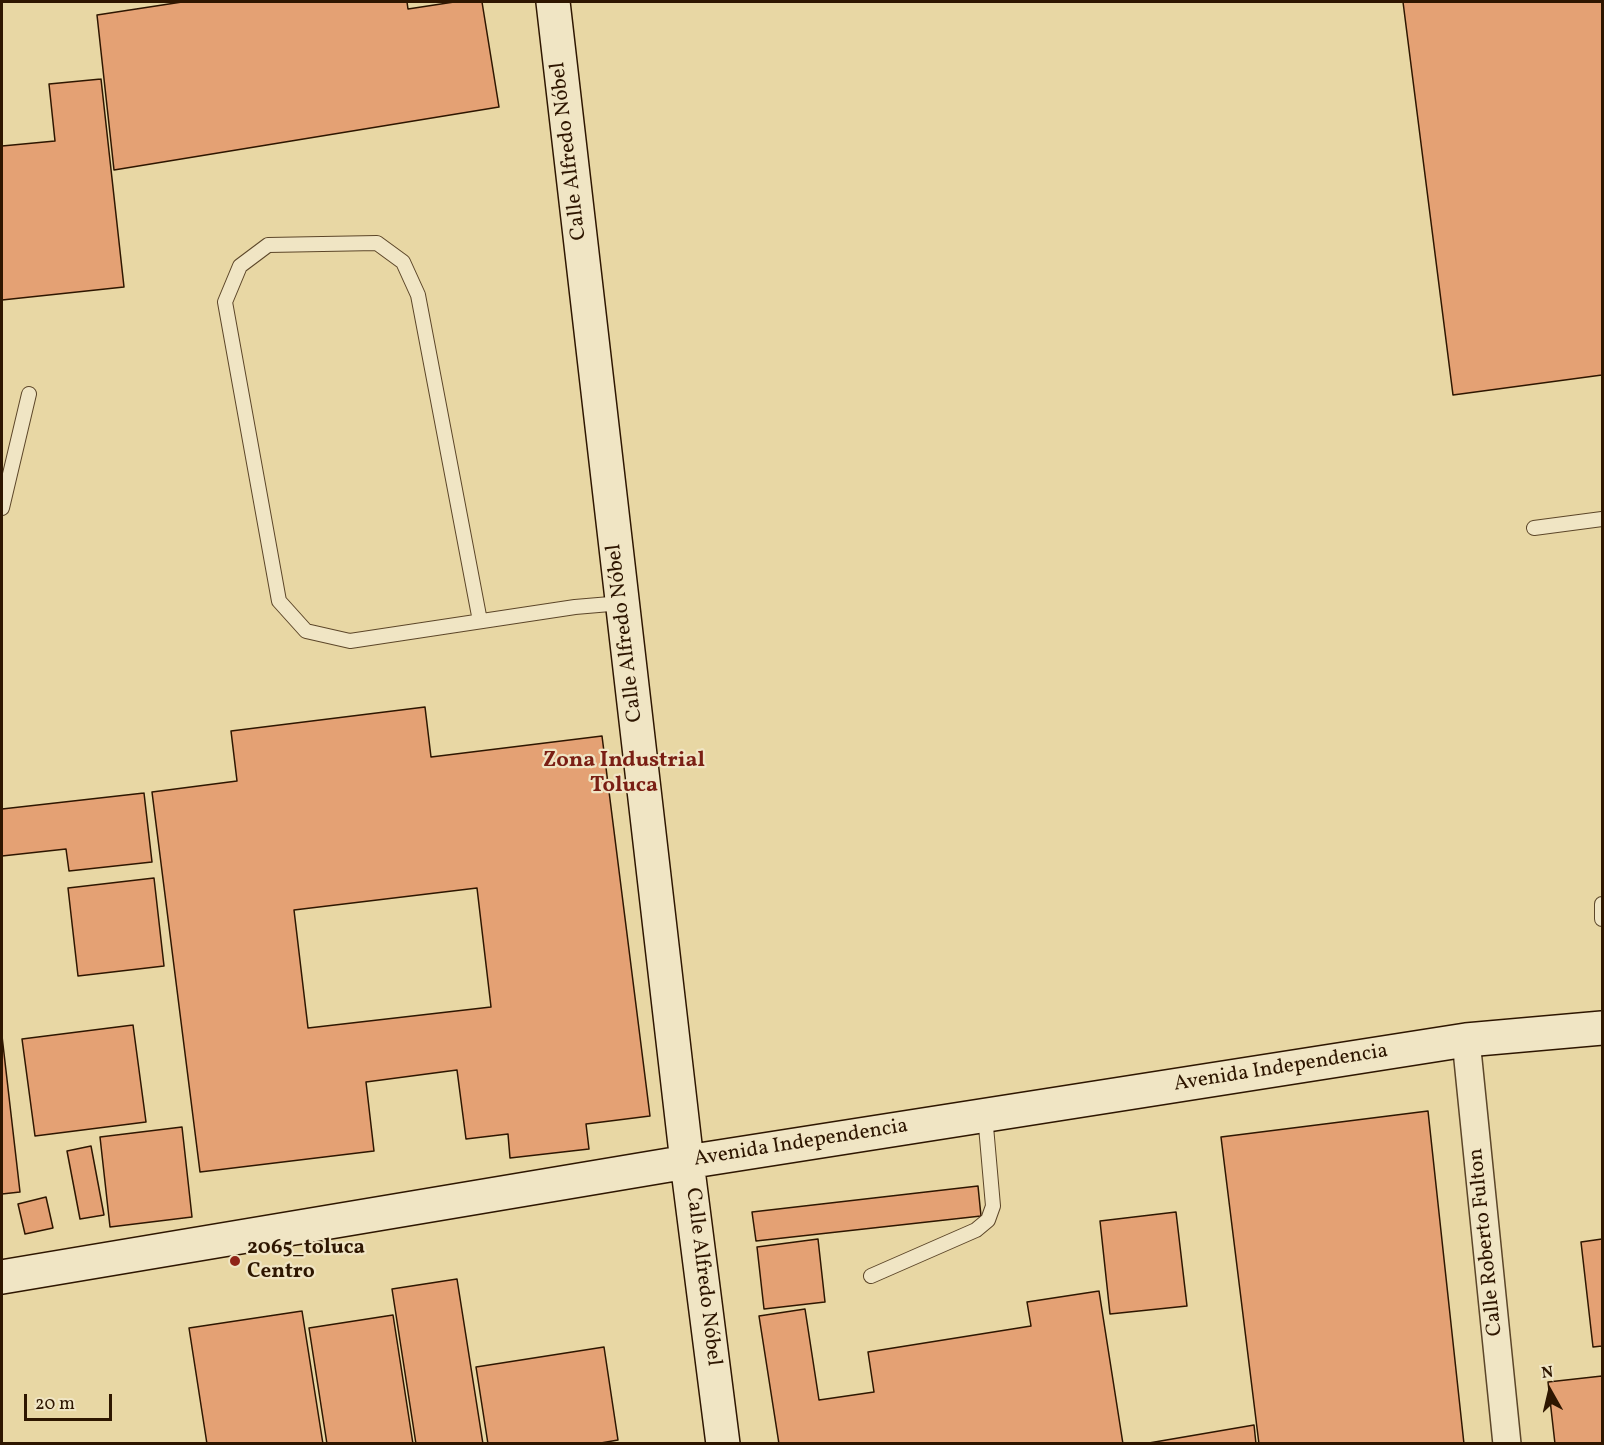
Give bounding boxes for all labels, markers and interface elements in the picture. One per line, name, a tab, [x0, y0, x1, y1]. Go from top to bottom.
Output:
street label: Calle Alfredo Nóbel	[547, 60, 593, 242]
street label: Calle Alfredo Nóbel	[603, 542, 649, 724]
district label: Zona Industrial Toluca	[543, 749, 705, 800]
street label: Avenida Independencia	[1172, 1040, 1390, 1098]
street label: Avenida Independencia	[692, 1115, 910, 1173]
street label: Calle Roberto Fulton	[1465, 1147, 1509, 1337]
street label: Calle Alfredo Nóbel	[679, 1186, 725, 1368]
place label: 2065_toluca Centro	[247, 1236, 365, 1286]
marker: 2065_toluca Centro	[228, 1254, 242, 1268]
north arrow	[1520, 1361, 1580, 1421]
text: N	[1540, 1361, 1555, 1385]
scale bar	[27, 1382, 116, 1420]
text: 20 m	[35, 1392, 75, 1417]

